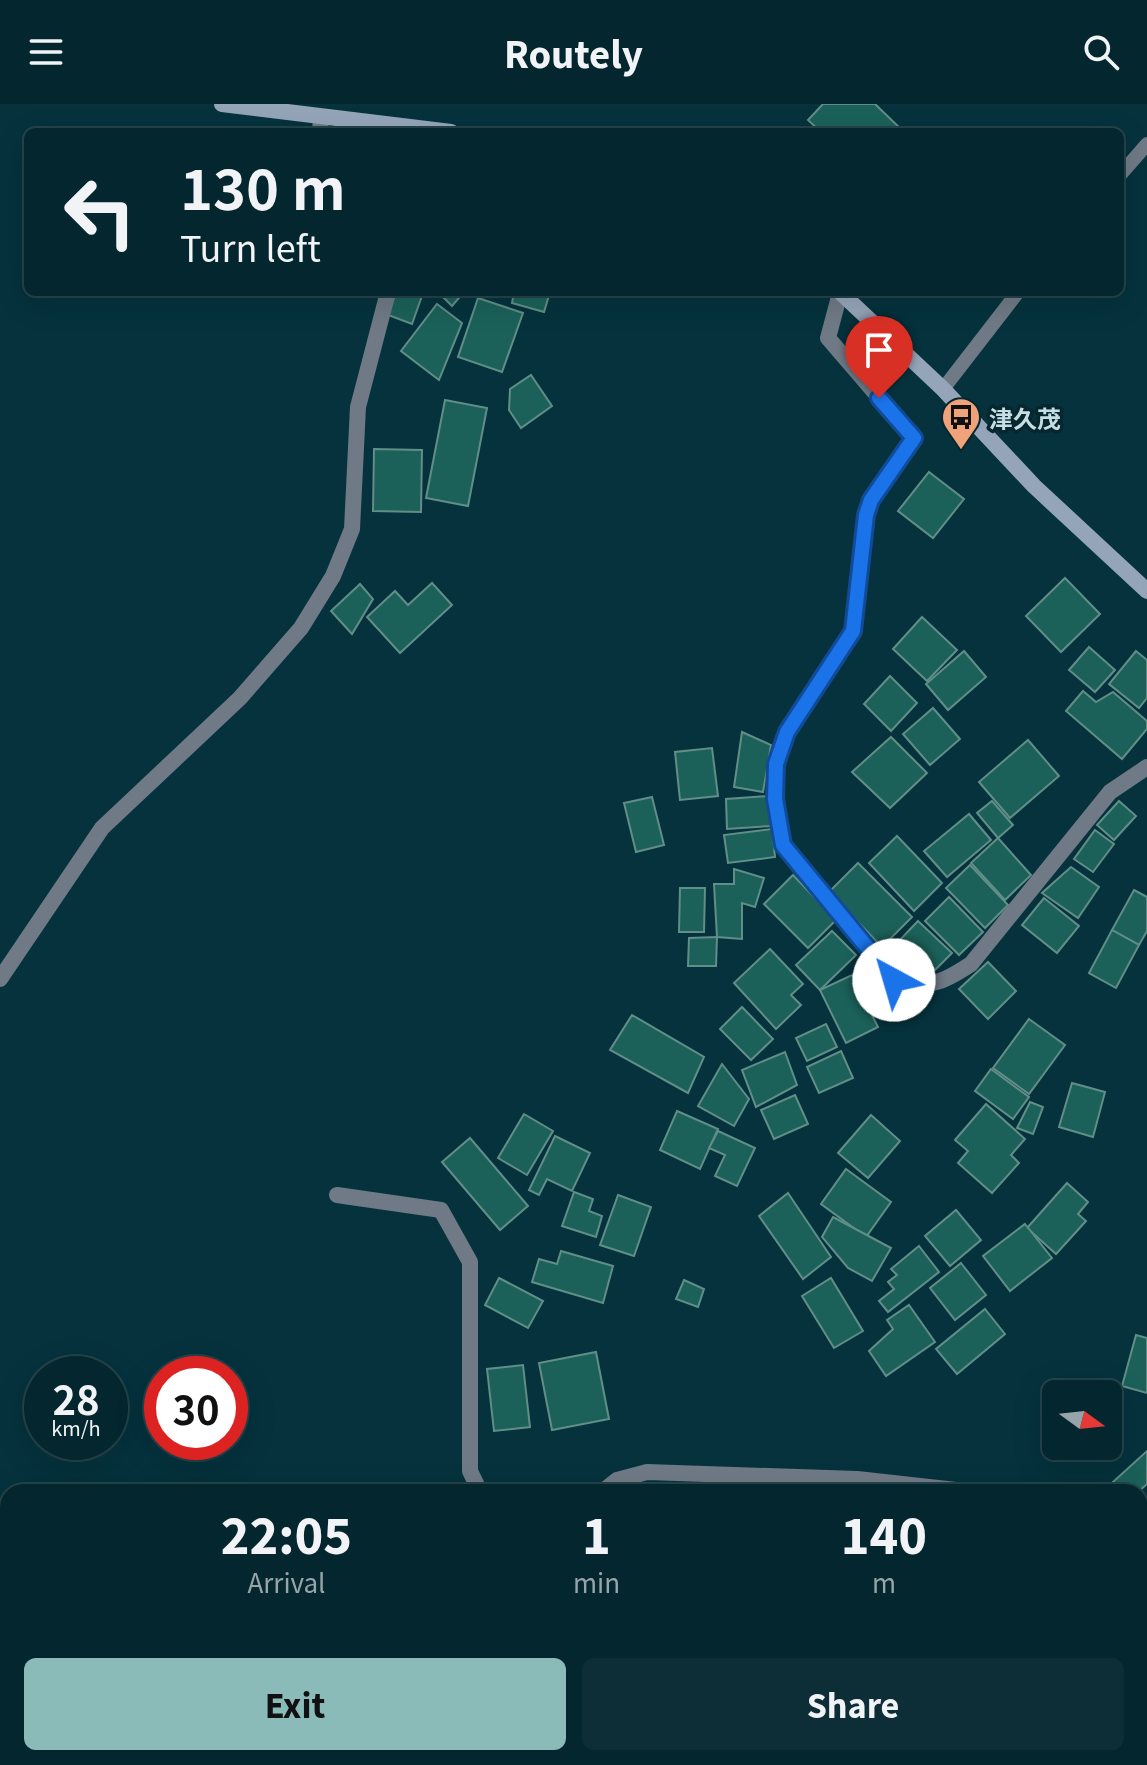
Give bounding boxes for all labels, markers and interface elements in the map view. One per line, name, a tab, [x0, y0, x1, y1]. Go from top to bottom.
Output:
text: Routely	[504, 26, 643, 78]
icon: menu	[24, 30, 68, 74]
icon: search	[1079, 30, 1123, 74]
text: 130 m	[180, 145, 346, 226]
icon: left	[48, 160, 152, 264]
text: Turn left	[180, 220, 321, 272]
pin	[845, 316, 913, 398]
icon: arrive	[857, 328, 901, 372]
bus stop icon: 津久茂	[940, 396, 982, 451]
place label: 津久茂	[989, 400, 1061, 435]
position arrow	[852, 938, 936, 1022]
speed limit sign: 30	[144, 1356, 248, 1460]
text: 28	[52, 1369, 100, 1427]
north arrow	[1042, 1380, 1122, 1460]
map controls	[1042, 1380, 1122, 1460]
text: km/h	[51, 1413, 101, 1442]
text: 22:05	[221, 1498, 352, 1568]
text: 1	[582, 1498, 611, 1568]
text: 140	[841, 1498, 927, 1568]
text: Arrival	[247, 1563, 325, 1600]
text: min	[573, 1563, 620, 1600]
text: m	[872, 1563, 896, 1600]
button: Exit	[24, 1658, 566, 1750]
button: Share	[582, 1658, 1124, 1750]

